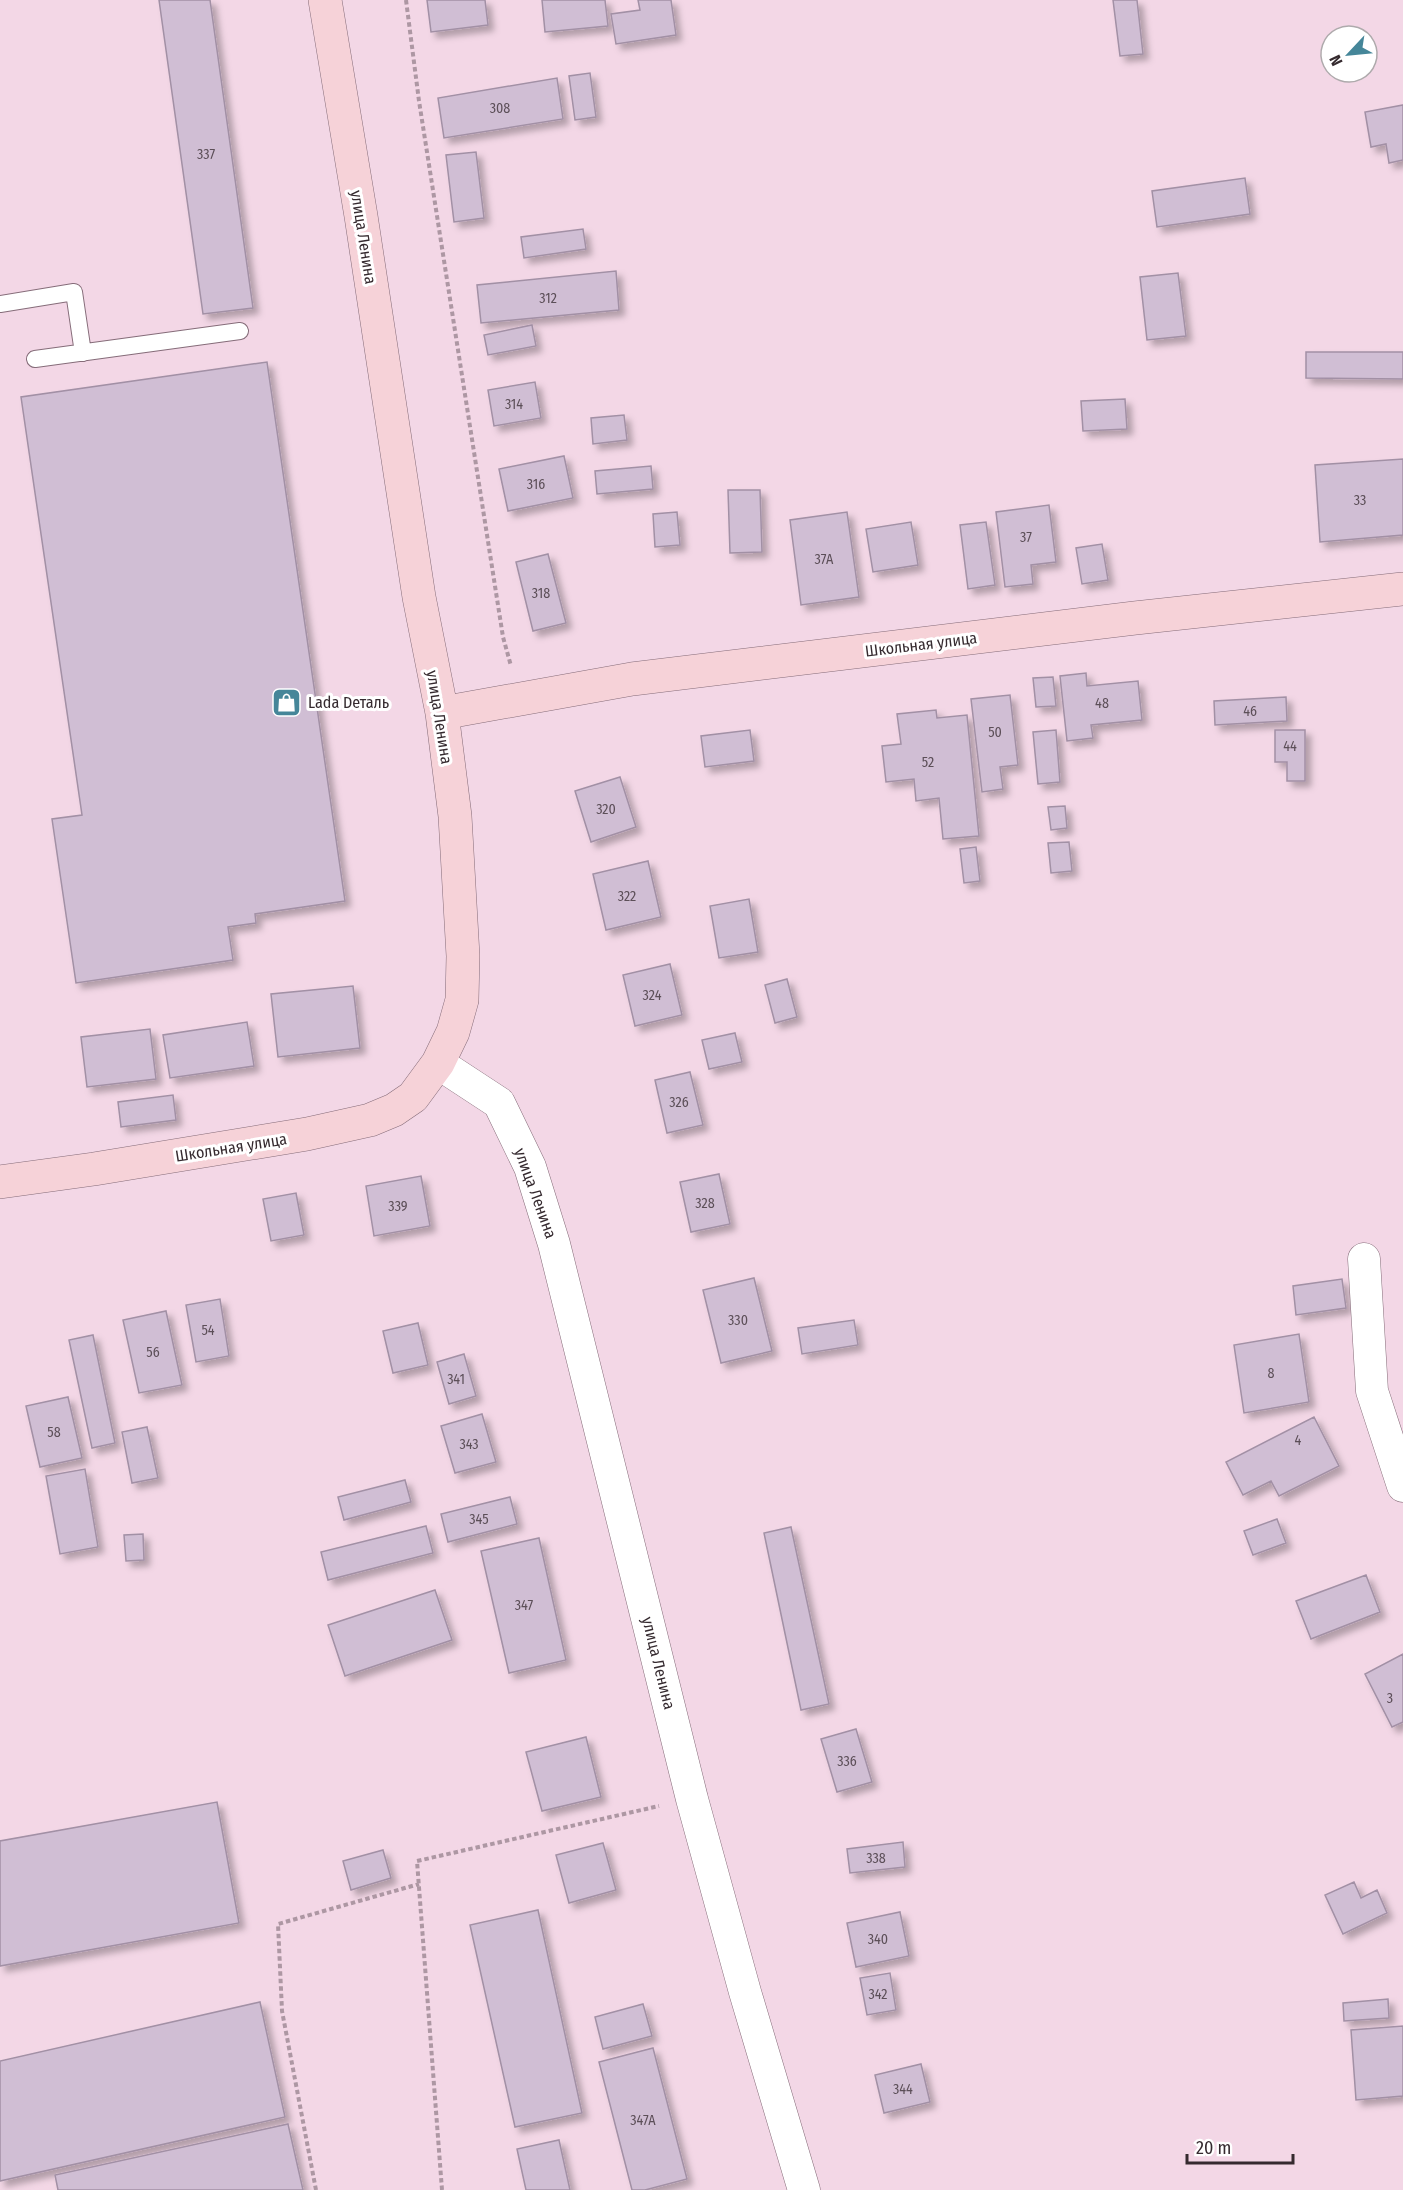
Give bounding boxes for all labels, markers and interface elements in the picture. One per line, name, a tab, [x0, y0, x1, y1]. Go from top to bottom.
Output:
north arrow	[1319, 24, 1379, 84]
text: N	[1325, 52, 1347, 69]
house number: 308	[490, 100, 510, 117]
house number: 337	[197, 146, 215, 163]
street label: улица Ленина	[347, 189, 380, 285]
house number: 312	[539, 290, 557, 307]
house number: 314	[505, 396, 523, 413]
house number: 316	[527, 476, 545, 493]
house number: 33	[1354, 492, 1366, 509]
house number: 37	[1020, 529, 1032, 546]
house number: 37А	[815, 551, 834, 568]
house number: 318	[532, 585, 550, 602]
street label: Школьная улица	[864, 628, 978, 661]
street label: улица Ленина	[423, 669, 456, 765]
shop icon: Lada Dеталь	[271, 686, 303, 718]
place label: Lada Dеталь	[308, 693, 389, 712]
house number: 48	[1095, 695, 1109, 712]
house number: 46	[1243, 703, 1257, 720]
house number: 50	[988, 724, 1002, 741]
house number: 44	[1283, 738, 1297, 755]
house number: 52	[922, 754, 934, 771]
house number: 320	[596, 801, 616, 818]
house number: 322	[618, 888, 636, 905]
house number: 324	[643, 987, 662, 1004]
house number: 326	[669, 1094, 689, 1111]
street label: Школьная улица	[174, 1129, 288, 1166]
street label: улица Ленина	[510, 1145, 561, 1241]
house number: 328	[695, 1195, 715, 1212]
house number: 339	[388, 1198, 408, 1215]
house number: 330	[728, 1312, 748, 1329]
house number: 54	[201, 1322, 215, 1339]
house number: 56	[146, 1344, 160, 1361]
house number: 8	[1268, 1365, 1275, 1382]
house number: 341	[447, 1371, 465, 1388]
house number: 58	[47, 1424, 61, 1441]
house number: 4	[1295, 1432, 1302, 1449]
house number: 343	[459, 1436, 479, 1453]
house number: 345	[469, 1511, 489, 1528]
house number: 347	[515, 1597, 534, 1614]
street label: улица Ленина	[638, 1615, 679, 1711]
house number: 3	[1387, 1690, 1393, 1707]
house number: 336	[837, 1753, 857, 1770]
house number: 338	[866, 1850, 886, 1867]
house number: 340	[868, 1931, 888, 1948]
house number: 342	[868, 1986, 888, 2003]
house number: 344	[893, 2081, 913, 2098]
house number: 347А	[630, 2112, 656, 2129]
scale bar	[1187, 2127, 1294, 2165]
text: 20 m	[1196, 2137, 1231, 2159]

